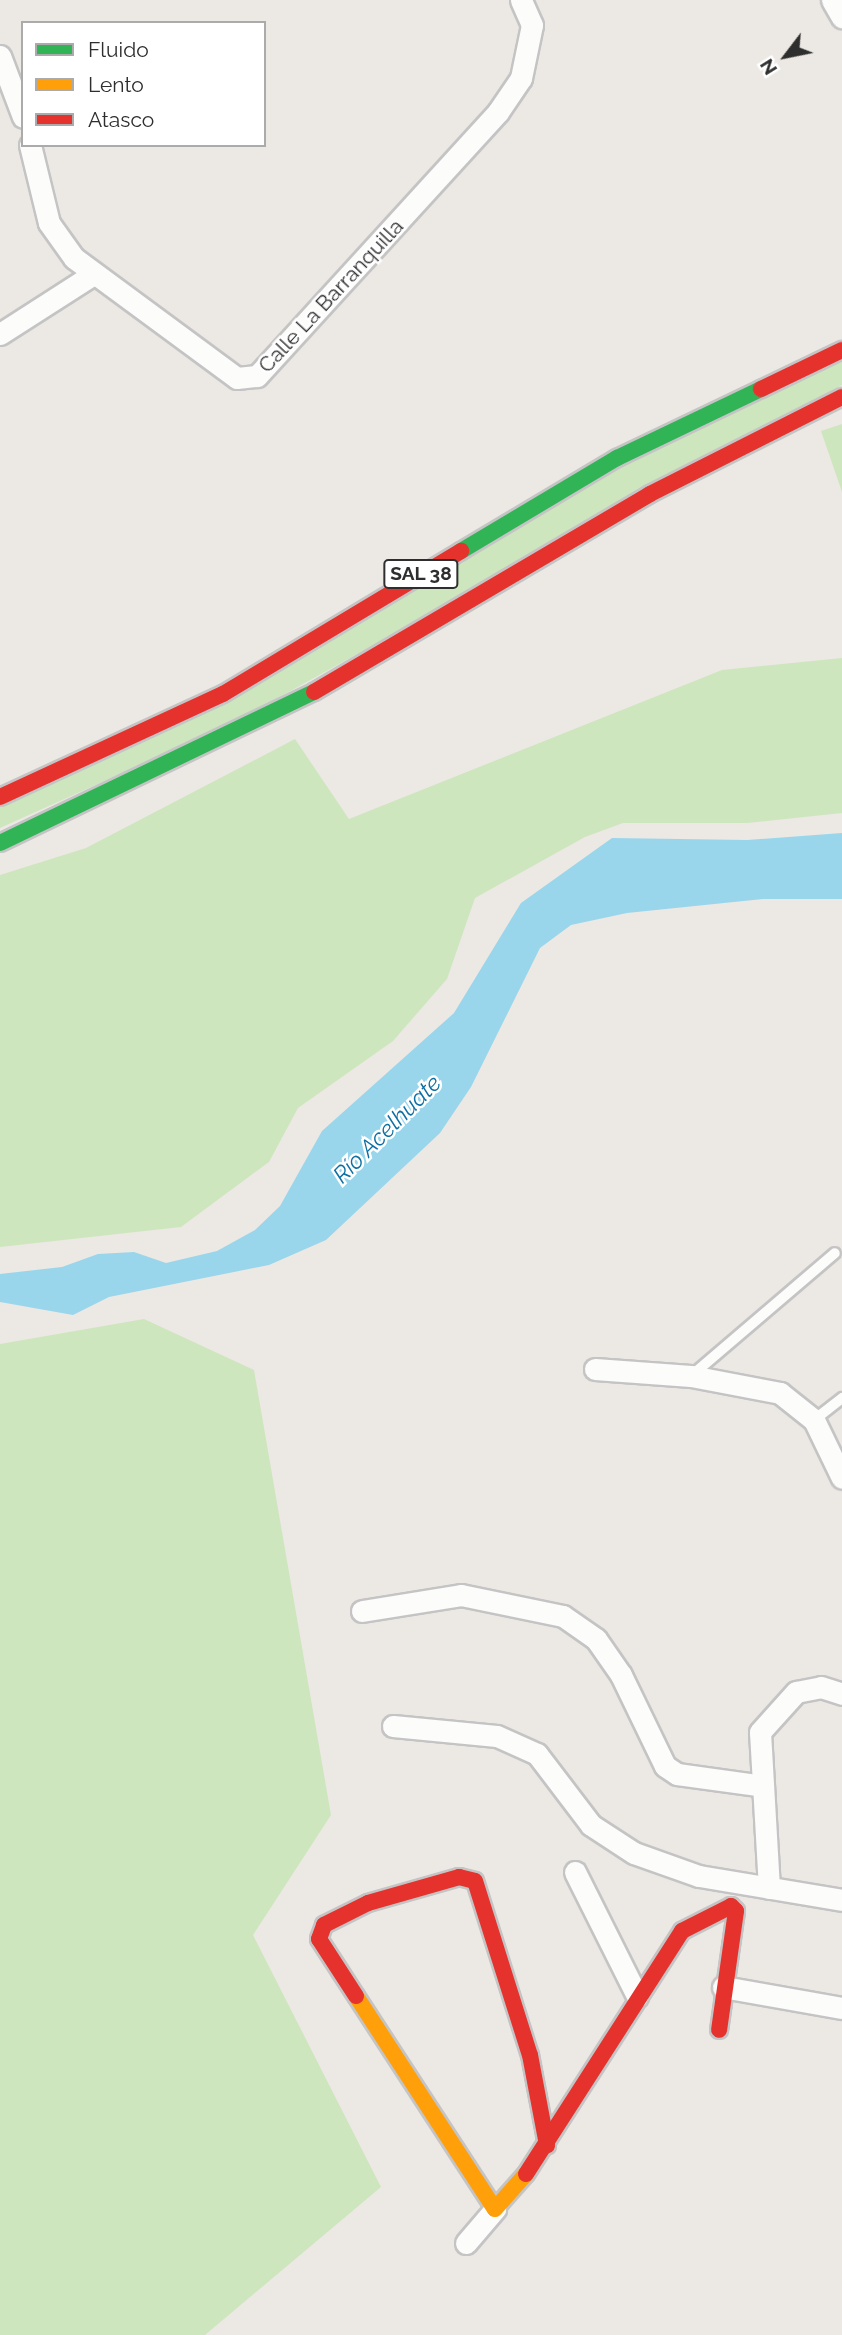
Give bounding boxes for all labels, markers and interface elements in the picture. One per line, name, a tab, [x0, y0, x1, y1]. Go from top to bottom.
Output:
legend	[21, 21, 266, 147]
north arrow	[751, 21, 821, 91]
text: Fluido	[88, 37, 149, 62]
text: N	[755, 55, 781, 79]
text: Lento	[88, 72, 144, 97]
text: Atasco	[88, 107, 154, 132]
street label: Calle La Barranquilla	[253, 214, 409, 378]
road number: SAL 38	[382, 558, 460, 590]
water label: Río Acelhuate	[327, 1069, 447, 1189]

